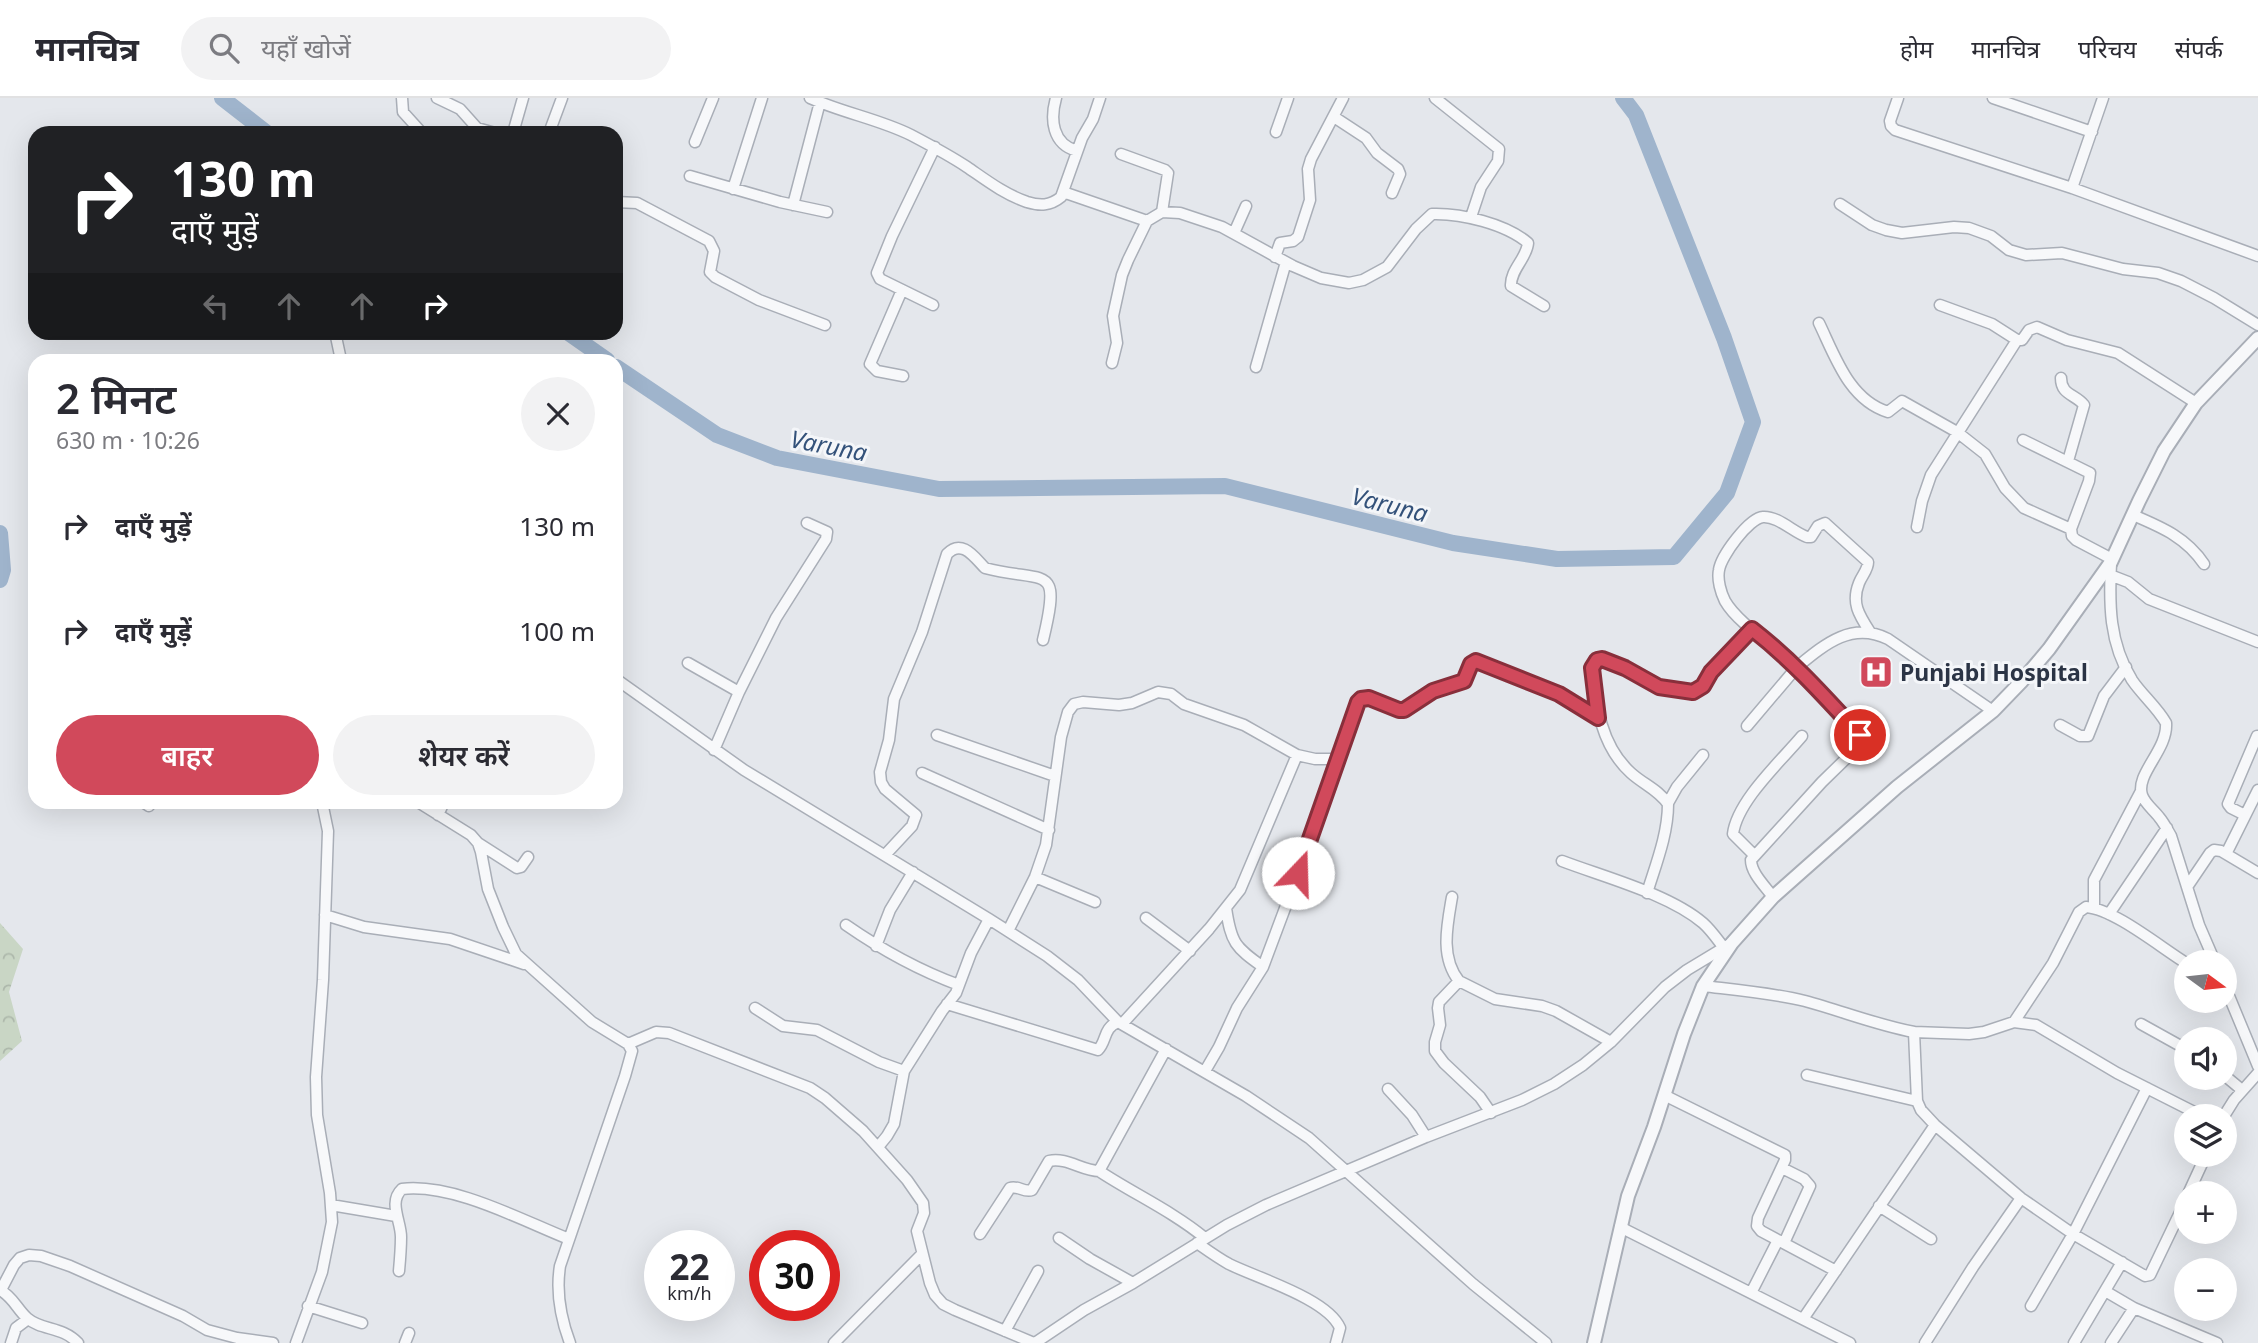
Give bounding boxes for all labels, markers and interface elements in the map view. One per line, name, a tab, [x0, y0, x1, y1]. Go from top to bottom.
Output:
search box	[181, 17, 671, 80]
text: मानचित्र	[35, 26, 139, 71]
icon: search	[205, 29, 243, 67]
text: यहाँ खोजें	[261, 30, 351, 66]
text: होम	[1900, 32, 1933, 65]
text: मानचित्र	[1971, 32, 2040, 65]
text: परिचय	[2078, 32, 2137, 65]
text: संपर्क	[2175, 32, 2223, 65]
text: 130 m	[171, 145, 316, 211]
icon: right	[56, 154, 147, 245]
text: दाएँ मुड़ें	[171, 208, 259, 251]
icon: left	[197, 287, 235, 325]
icon: ahead	[270, 287, 308, 325]
icon: ahead	[343, 287, 381, 325]
icon: right	[416, 287, 454, 325]
text: 2 मिनट	[56, 369, 176, 426]
button: close	[521, 377, 595, 451]
water label: Varuna	[788, 421, 870, 469]
text: 630 m · 10:26	[56, 424, 200, 456]
water label: Varuna	[1348, 479, 1432, 529]
icon: right	[56, 507, 94, 545]
text: दाएँ मुड़ें	[115, 508, 192, 544]
text: 130 m	[519, 508, 595, 544]
icon: right	[56, 612, 94, 650]
text: दाएँ मुड़ें	[115, 613, 192, 649]
text: 100 m	[519, 613, 595, 649]
hospital icon: Punjabi Hospital	[1857, 653, 1895, 691]
place label: Punjabi Hospital	[1900, 656, 2088, 688]
pin	[1830, 705, 1890, 765]
button: बाहर	[56, 715, 319, 795]
button: शेयर करें	[333, 715, 595, 795]
icon: arrive	[1841, 716, 1879, 754]
position arrow	[1261, 836, 1335, 910]
north arrow	[2174, 950, 2236, 1013]
map controls	[2174, 950, 2237, 1321]
button: sound	[2174, 1027, 2237, 1090]
button: layers	[2174, 1104, 2237, 1167]
button: +	[2174, 1181, 2237, 1244]
speed limit sign: 30	[749, 1230, 840, 1321]
text: 22	[669, 1243, 710, 1290]
button: −	[2174, 1258, 2237, 1321]
text: km/h	[667, 1281, 712, 1305]

